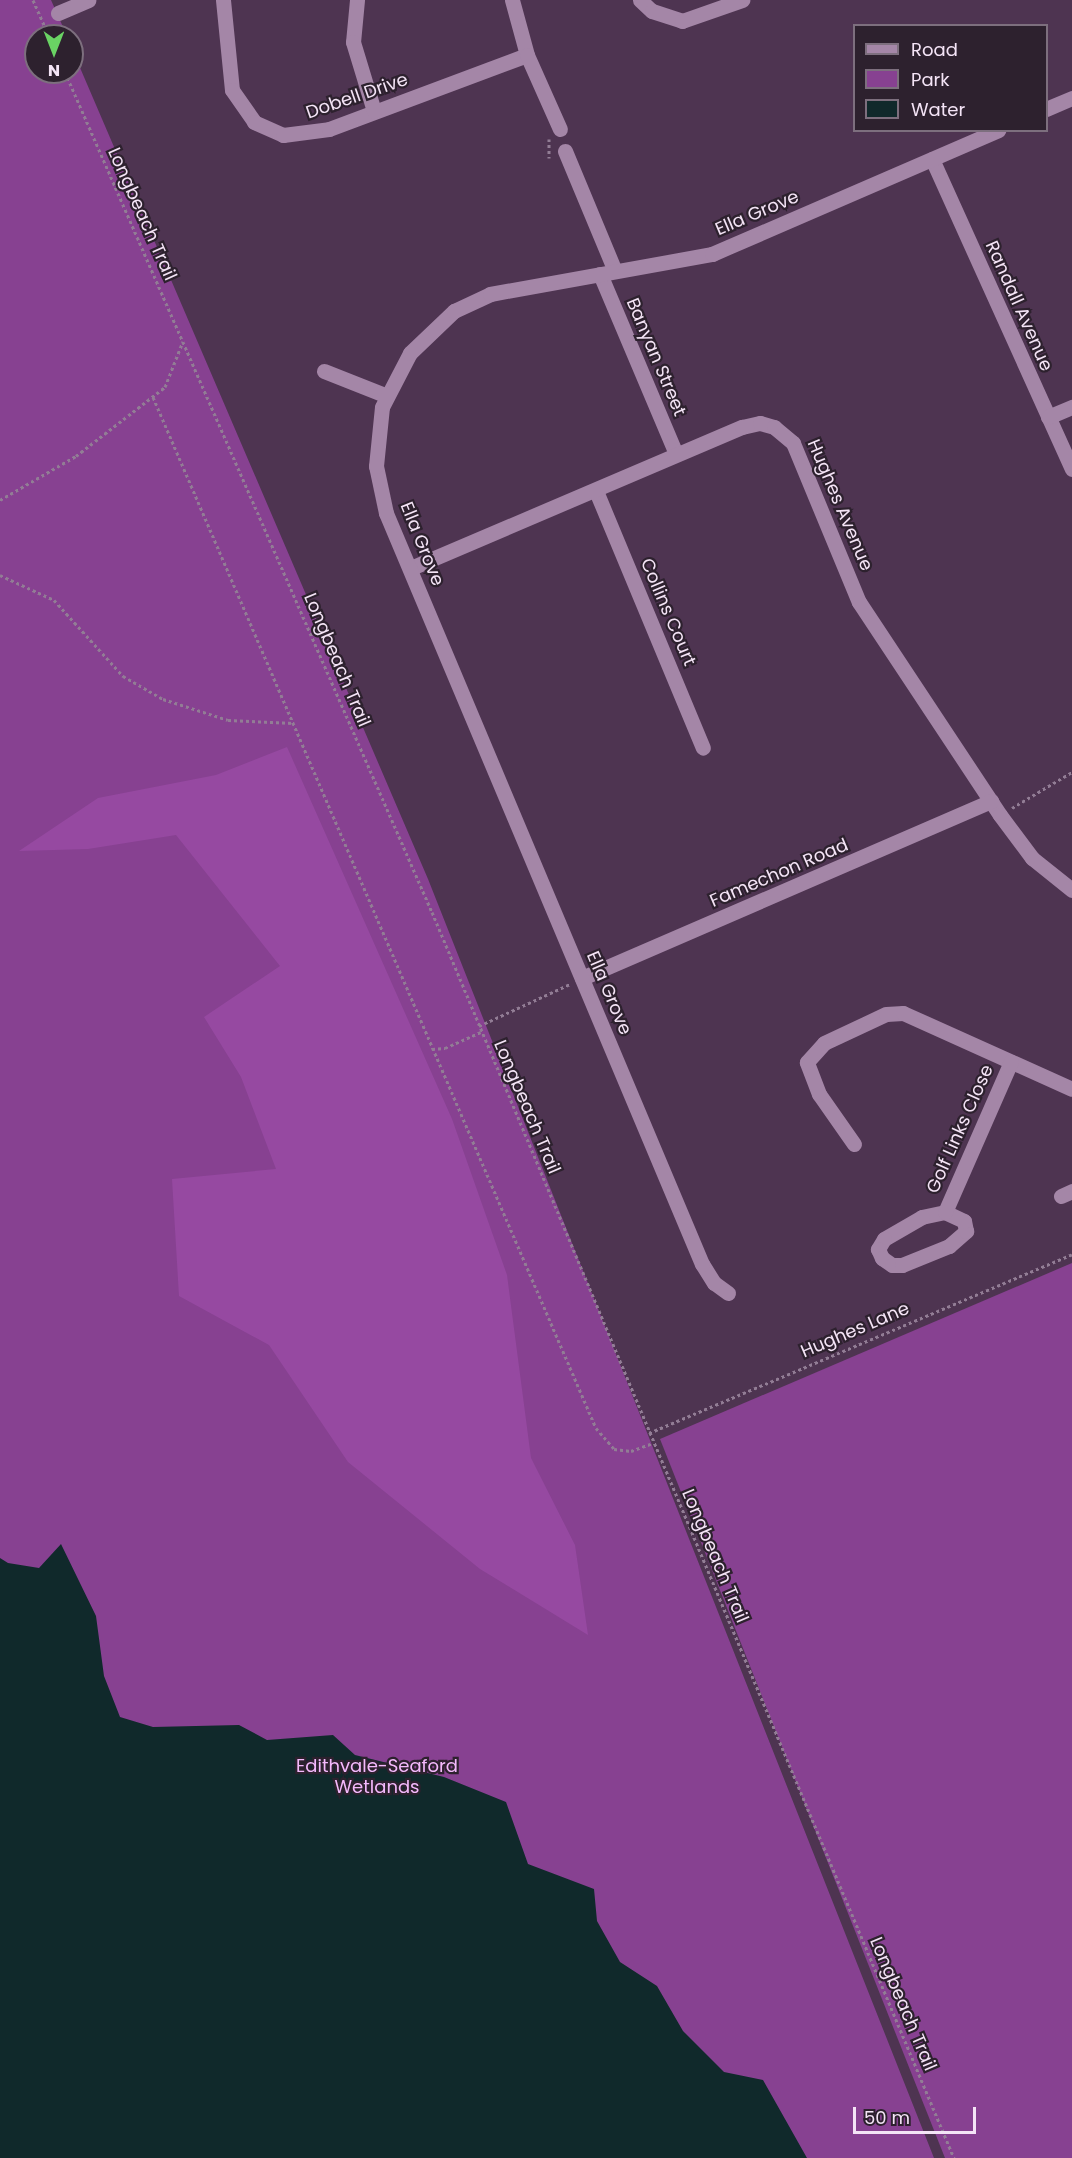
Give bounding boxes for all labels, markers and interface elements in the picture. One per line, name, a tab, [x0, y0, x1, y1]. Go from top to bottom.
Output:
north arrow	[24, 24, 84, 84]
legend	[853, 24, 1048, 132]
text: Road	[911, 37, 958, 62]
text: N	[48, 59, 60, 82]
text: Park	[911, 67, 950, 92]
street label: Dobell Drive	[303, 68, 411, 124]
text: Water	[911, 97, 965, 122]
street label: Longbeach Trail	[103, 144, 181, 284]
street label: Ella Grove	[712, 186, 802, 240]
street label: Randall Avenue	[981, 238, 1057, 374]
street label: Banyan Street	[621, 295, 691, 419]
street label: Hughes Avenue	[803, 436, 877, 574]
street label: Ella Grove	[395, 499, 449, 589]
street label: Collins Court	[636, 555, 700, 669]
street label: Longbeach Trail	[299, 590, 375, 730]
street label: Famechon Road	[707, 834, 851, 912]
street label: Ella Grove	[582, 948, 636, 1038]
street label: Longbeach Trail	[489, 1037, 565, 1177]
street label: Golf Links Close	[922, 1061, 998, 1197]
street label: Hughes Lane	[798, 1297, 912, 1363]
street label: Longbeach Trail	[677, 1486, 753, 1626]
park label: Edithvale-Seaford Wetlands	[296, 1756, 458, 1798]
street label: Longbeach Trail	[865, 1934, 941, 2074]
scale bar	[856, 2095, 979, 2133]
text: 50 m	[864, 2105, 910, 2130]

